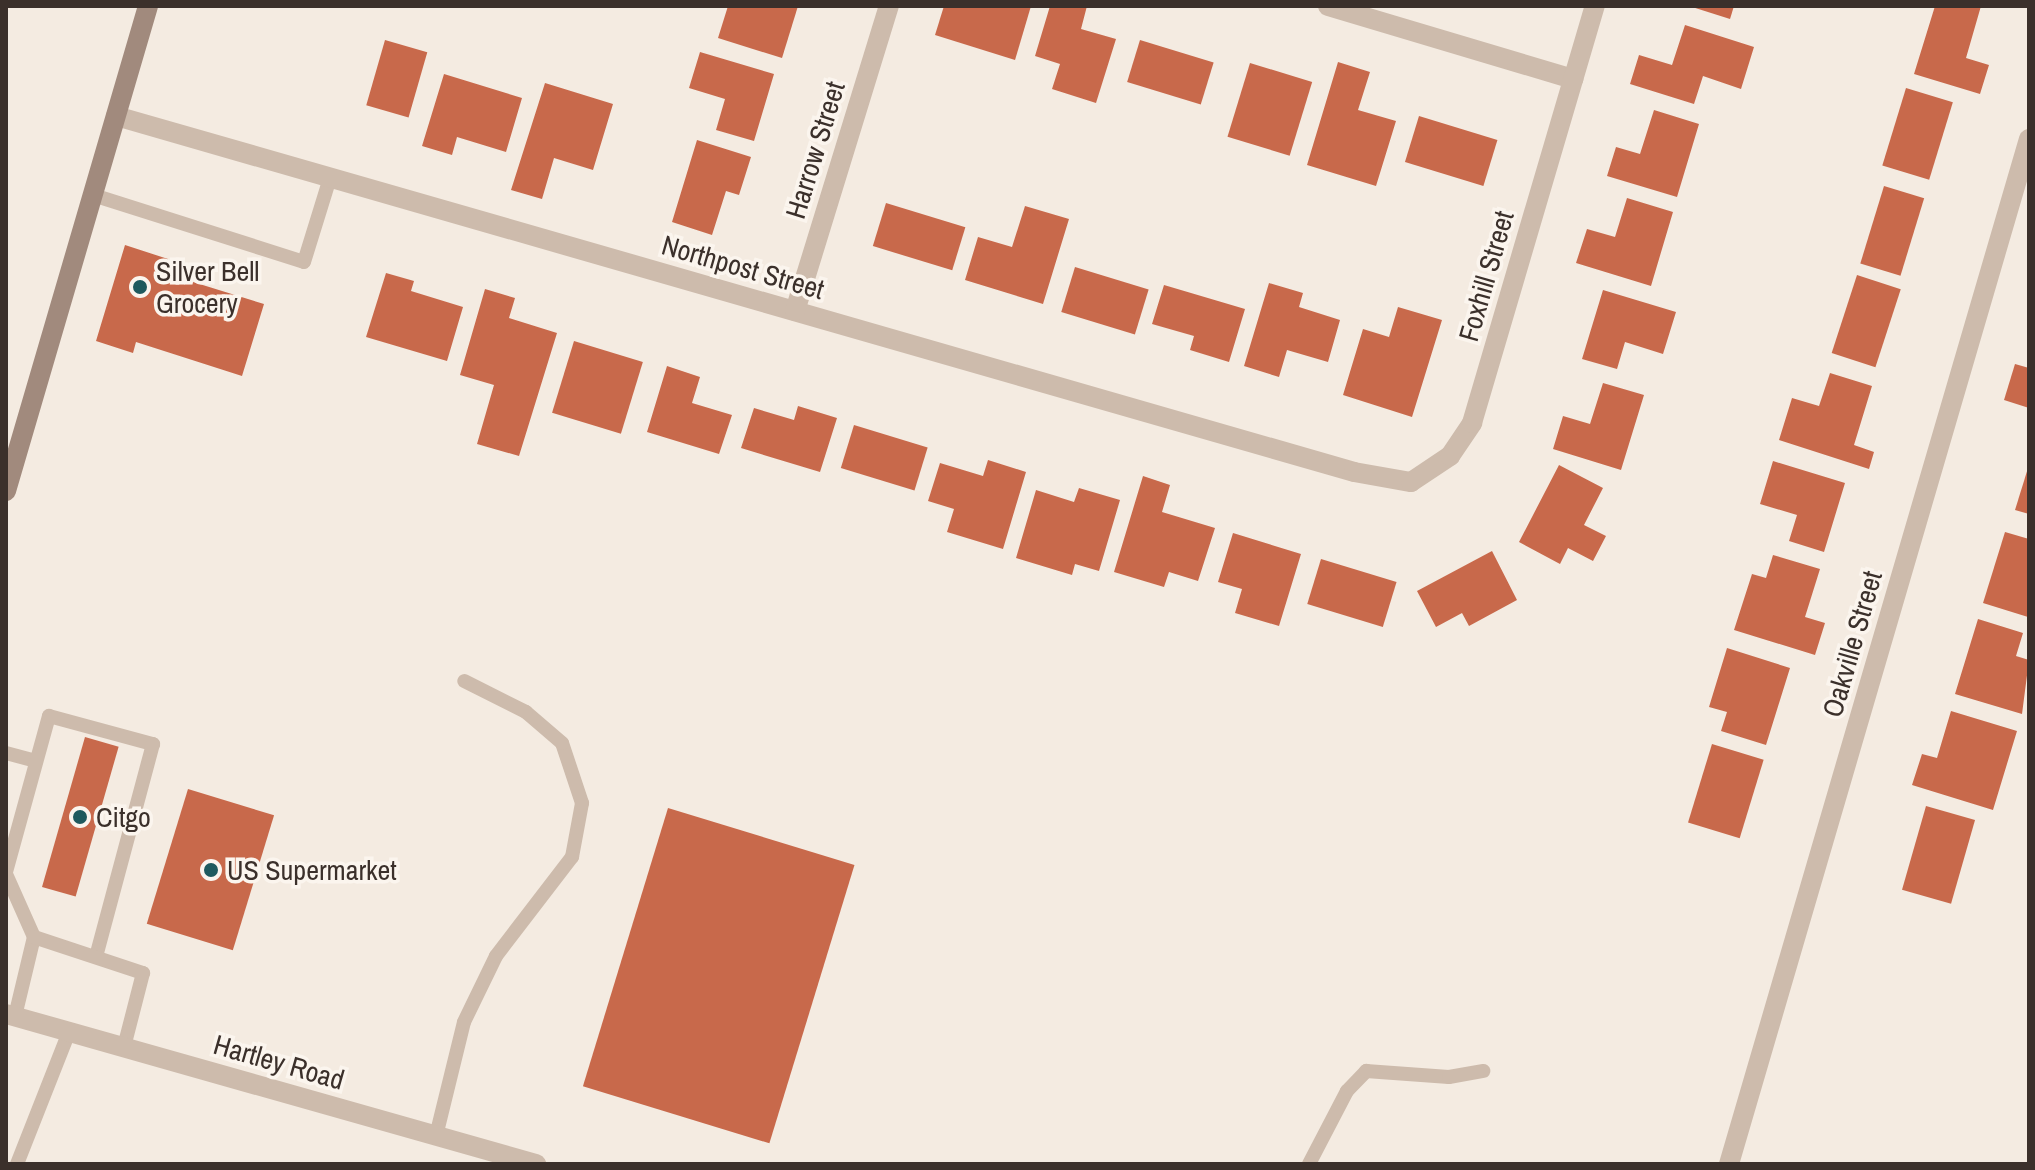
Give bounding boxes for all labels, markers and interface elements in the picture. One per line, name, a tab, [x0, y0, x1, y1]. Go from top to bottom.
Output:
street label: Harrow Street	[778, 77, 852, 223]
street label: Foxhill Street	[1451, 207, 1521, 345]
street label: Northpost Street	[658, 228, 828, 306]
place label: Silver Bell Grocery	[156, 254, 259, 320]
marker: Silver Bell Grocery	[131, 278, 149, 296]
street label: Oakville Street	[1815, 567, 1889, 721]
place label: Citgo	[96, 800, 151, 834]
marker: Citgo	[71, 808, 89, 826]
place label: US Supermarket	[227, 853, 397, 887]
marker: US Supermarket	[202, 861, 220, 879]
street label: Hartley Road	[210, 1027, 348, 1097]

